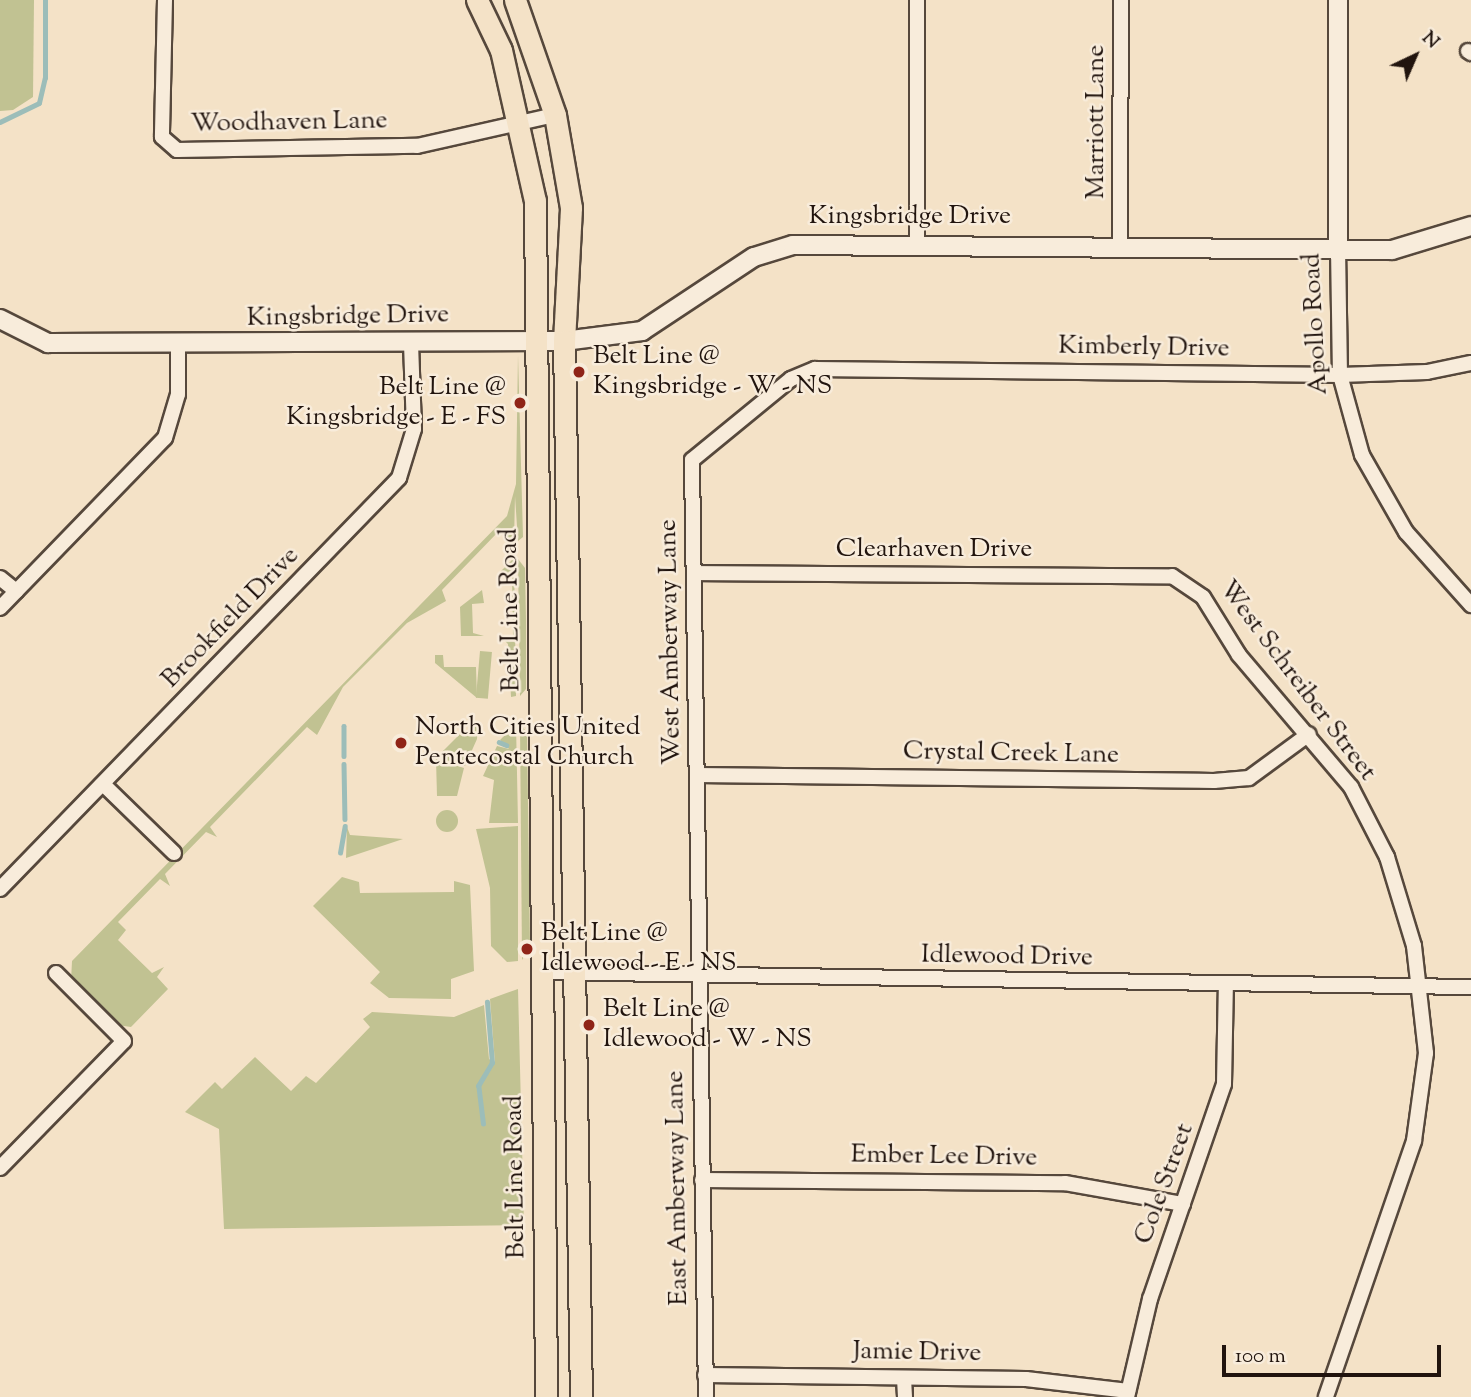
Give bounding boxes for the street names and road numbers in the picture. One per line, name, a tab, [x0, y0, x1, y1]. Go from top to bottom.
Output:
street label: Marriott Lane	[1081, 45, 1113, 199]
street label: Woodhaven Lane	[190, 106, 388, 140]
street label: Kingsbridge Drive	[809, 201, 1011, 233]
street label: Apollo Road	[1297, 252, 1335, 396]
street label: Kingsbridge Drive	[247, 300, 449, 334]
street label: Kimberly Drive	[1058, 331, 1230, 365]
street label: West Amberway Lane	[653, 519, 689, 765]
street label: Belt Line Road	[494, 528, 528, 692]
street label: Clearhaven Drive	[836, 534, 1032, 566]
street label: Brookfield Drive	[156, 541, 306, 695]
street label: West Schreiber Street	[1211, 575, 1383, 787]
street label: Crystal Creek Lane	[903, 737, 1119, 771]
street label: Idlewood Drive	[921, 940, 1093, 974]
street label: East Amberway Lane	[660, 1070, 696, 1306]
street label: Belt Line Road	[499, 1095, 533, 1259]
street label: Cole Street	[1129, 1119, 1201, 1249]
street label: Ember Lee Drive	[850, 1140, 1038, 1174]
street label: Jamie Drive	[852, 1336, 982, 1370]

